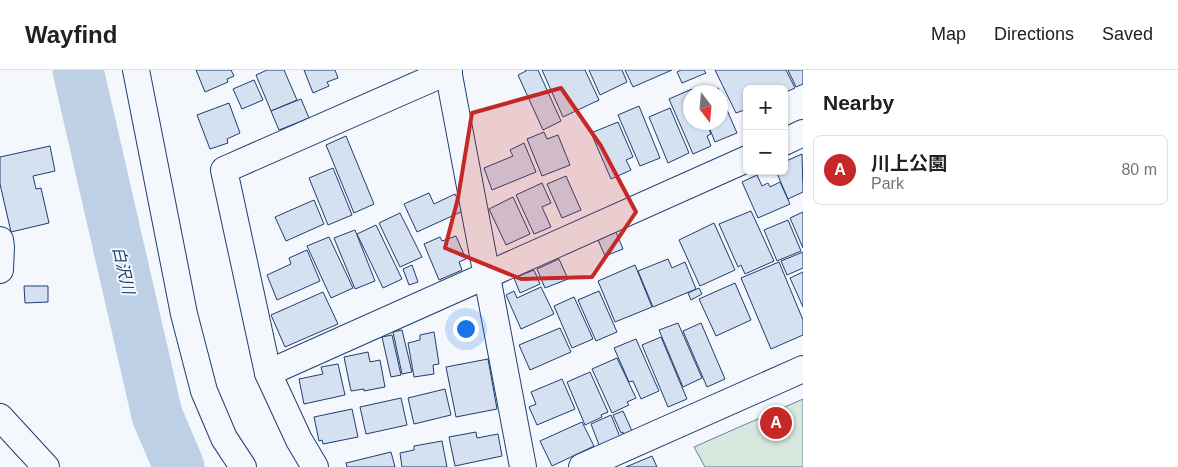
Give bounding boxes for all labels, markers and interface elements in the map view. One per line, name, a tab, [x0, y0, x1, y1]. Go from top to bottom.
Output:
text: Wayfind	[25, 21, 117, 48]
text: Map	[931, 24, 966, 44]
text: Directions	[994, 24, 1074, 44]
text: Saved	[1102, 24, 1153, 44]
north arrow	[683, 85, 728, 130]
map controls	[743, 85, 788, 175]
button: +	[743, 85, 788, 130]
text: Nearby	[823, 91, 894, 114]
button: −	[743, 130, 788, 175]
text: 川上公園	[871, 153, 947, 174]
text: A	[834, 161, 846, 178]
text: 80 m	[1121, 161, 1157, 178]
text: Park	[871, 175, 904, 192]
water label: 白沢川	[110, 245, 138, 297]
your location	[453, 316, 479, 342]
pin: A	[760, 404, 792, 442]

